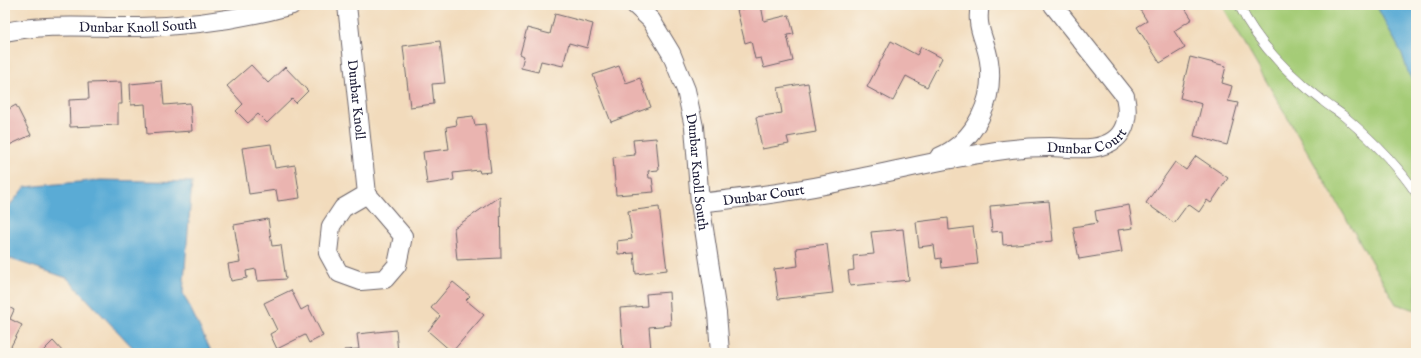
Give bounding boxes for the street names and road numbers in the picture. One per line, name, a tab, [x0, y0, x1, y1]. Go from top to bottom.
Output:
street label: Dunbar Knoll South	[79, 15, 198, 37]
street label: Dunbar Knoll	[343, 59, 369, 141]
street label: Dunbar Knoll South	[681, 111, 712, 232]
street label: Dunbar Court	[1047, 125, 1131, 158]
street label: Dunbar Court	[722, 181, 806, 210]

